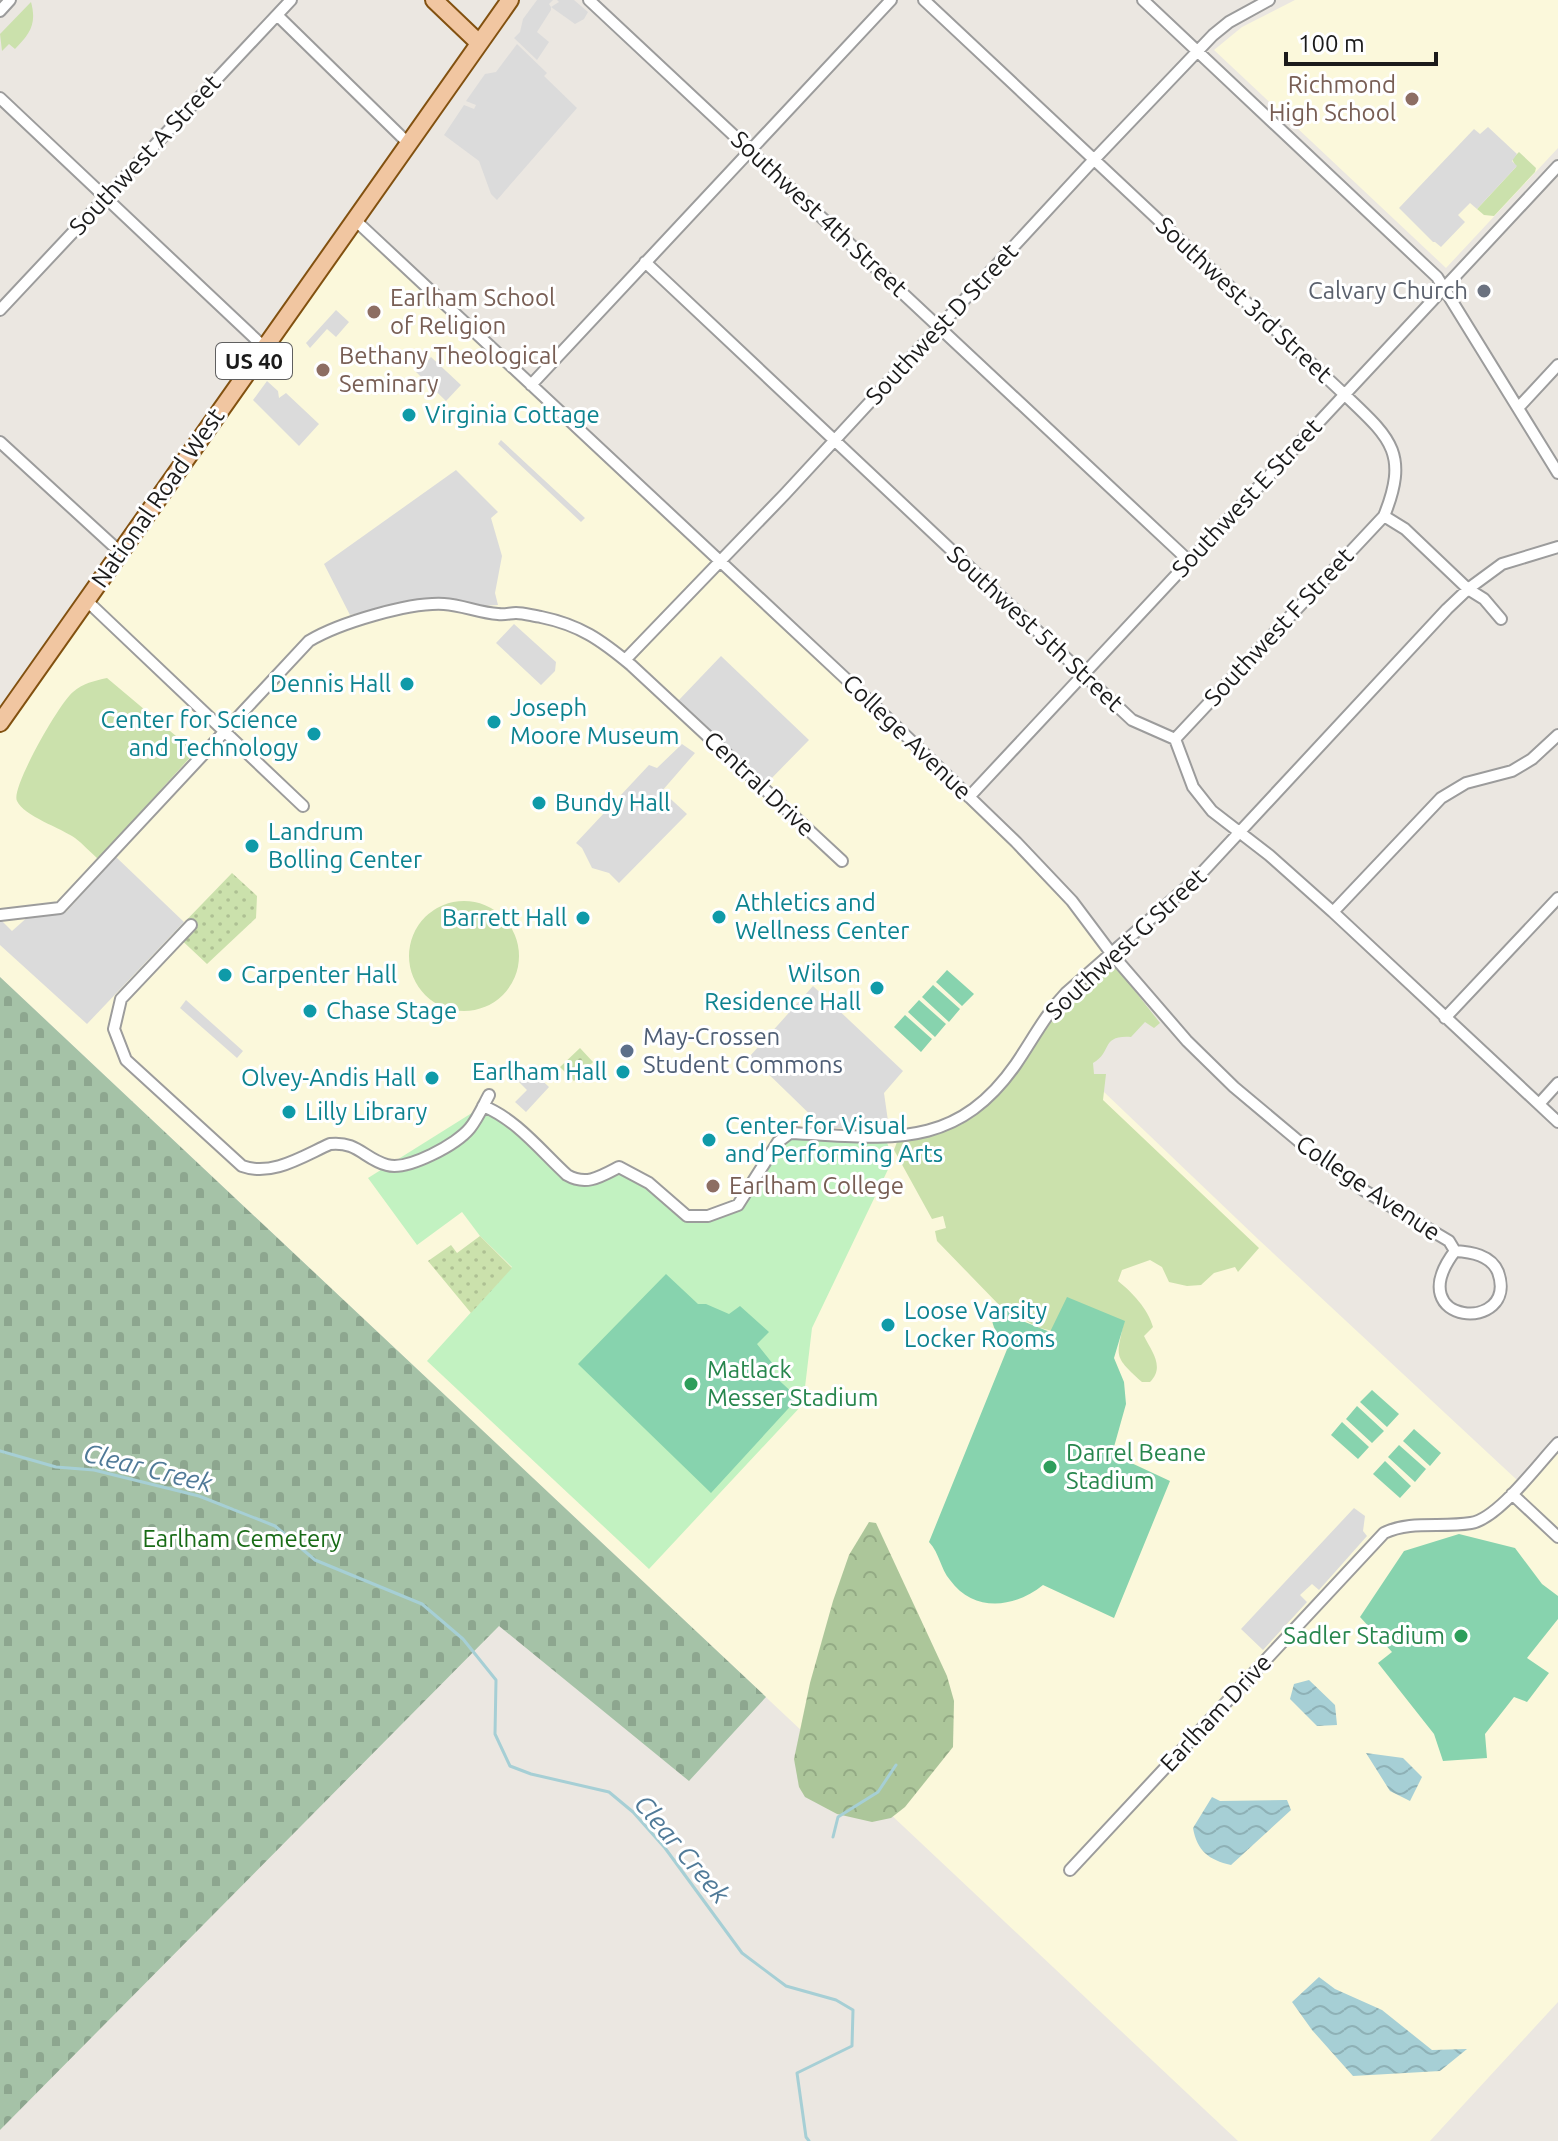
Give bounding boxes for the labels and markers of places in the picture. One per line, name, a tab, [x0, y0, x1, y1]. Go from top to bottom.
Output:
place label: Richmond High School	[1269, 71, 1396, 126]
marker: Richmond High School	[1403, 90, 1421, 108]
place label: Calvary Church	[1308, 277, 1468, 304]
marker: Calvary Church	[1475, 282, 1493, 300]
place label: Earlham School of Religion	[390, 284, 555, 339]
marker: Earlham School of Religion	[365, 303, 383, 321]
place label: Bethany Theological Seminary	[339, 342, 558, 397]
marker: Bethany Theological Seminary	[314, 361, 332, 379]
place label: Virginia Cottage	[425, 401, 600, 428]
marker: Virginia Cottage	[400, 406, 418, 424]
place label: Dennis Hall	[270, 670, 391, 697]
marker: Dennis Hall	[398, 675, 416, 693]
place label: Joseph Moore Museum	[510, 694, 679, 749]
place label: Center for Science and Technology	[101, 706, 298, 761]
marker: Joseph Moore Museum	[485, 713, 503, 731]
marker: Center for Science and Technology	[305, 725, 323, 743]
place label: Bundy Hall	[555, 789, 670, 816]
marker: Bundy Hall	[530, 794, 548, 812]
place label: Landrum Bolling Center	[268, 818, 422, 873]
marker: Landrum Bolling Center	[243, 837, 261, 855]
place label: Athletics and Wellness Center	[735, 889, 909, 944]
place label: Barrett Hall	[442, 904, 567, 931]
marker: Athletics and Wellness Center	[710, 908, 728, 926]
marker: Barrett Hall	[574, 909, 592, 927]
place label: Wilson Residence Hall	[704, 960, 861, 1015]
place label: Carpenter Hall	[241, 961, 397, 988]
marker: Carpenter Hall	[216, 966, 234, 984]
marker: Wilson Residence Hall	[868, 979, 886, 997]
place label: Chase Stage	[326, 997, 457, 1024]
marker: Chase Stage	[301, 1002, 319, 1020]
place label: May-Crossen Student Commons	[643, 1023, 843, 1078]
marker: May-Crossen Student Commons	[618, 1042, 636, 1060]
place label: Earlham Hall	[472, 1058, 607, 1085]
marker: Earlham Hall	[614, 1063, 632, 1081]
place label: Olvey-Andis Hall	[241, 1064, 416, 1091]
marker: Olvey-Andis Hall	[423, 1069, 441, 1087]
place label: Lilly Library	[305, 1098, 428, 1125]
marker: Lilly Library	[280, 1103, 298, 1121]
place label: Center for Visual and Performing Arts	[725, 1112, 943, 1167]
marker: Center for Visual and Performing Arts	[700, 1131, 718, 1149]
place label: Earlham College	[729, 1172, 904, 1199]
marker: Earlham College	[704, 1177, 722, 1195]
place label: Loose Varsity Locker Rooms	[904, 1297, 1055, 1352]
marker: Loose Varsity Locker Rooms	[879, 1316, 897, 1334]
place label: Matlack Messer Stadium	[707, 1356, 878, 1411]
marker: Matlack Messer Stadium	[682, 1375, 700, 1393]
place label: Darrel Beane Stadium	[1066, 1439, 1206, 1494]
marker: Darrel Beane Stadium	[1041, 1458, 1059, 1476]
place label: Sadler Stadium	[1283, 1622, 1445, 1649]
marker: Sadler Stadium	[1452, 1627, 1470, 1645]

